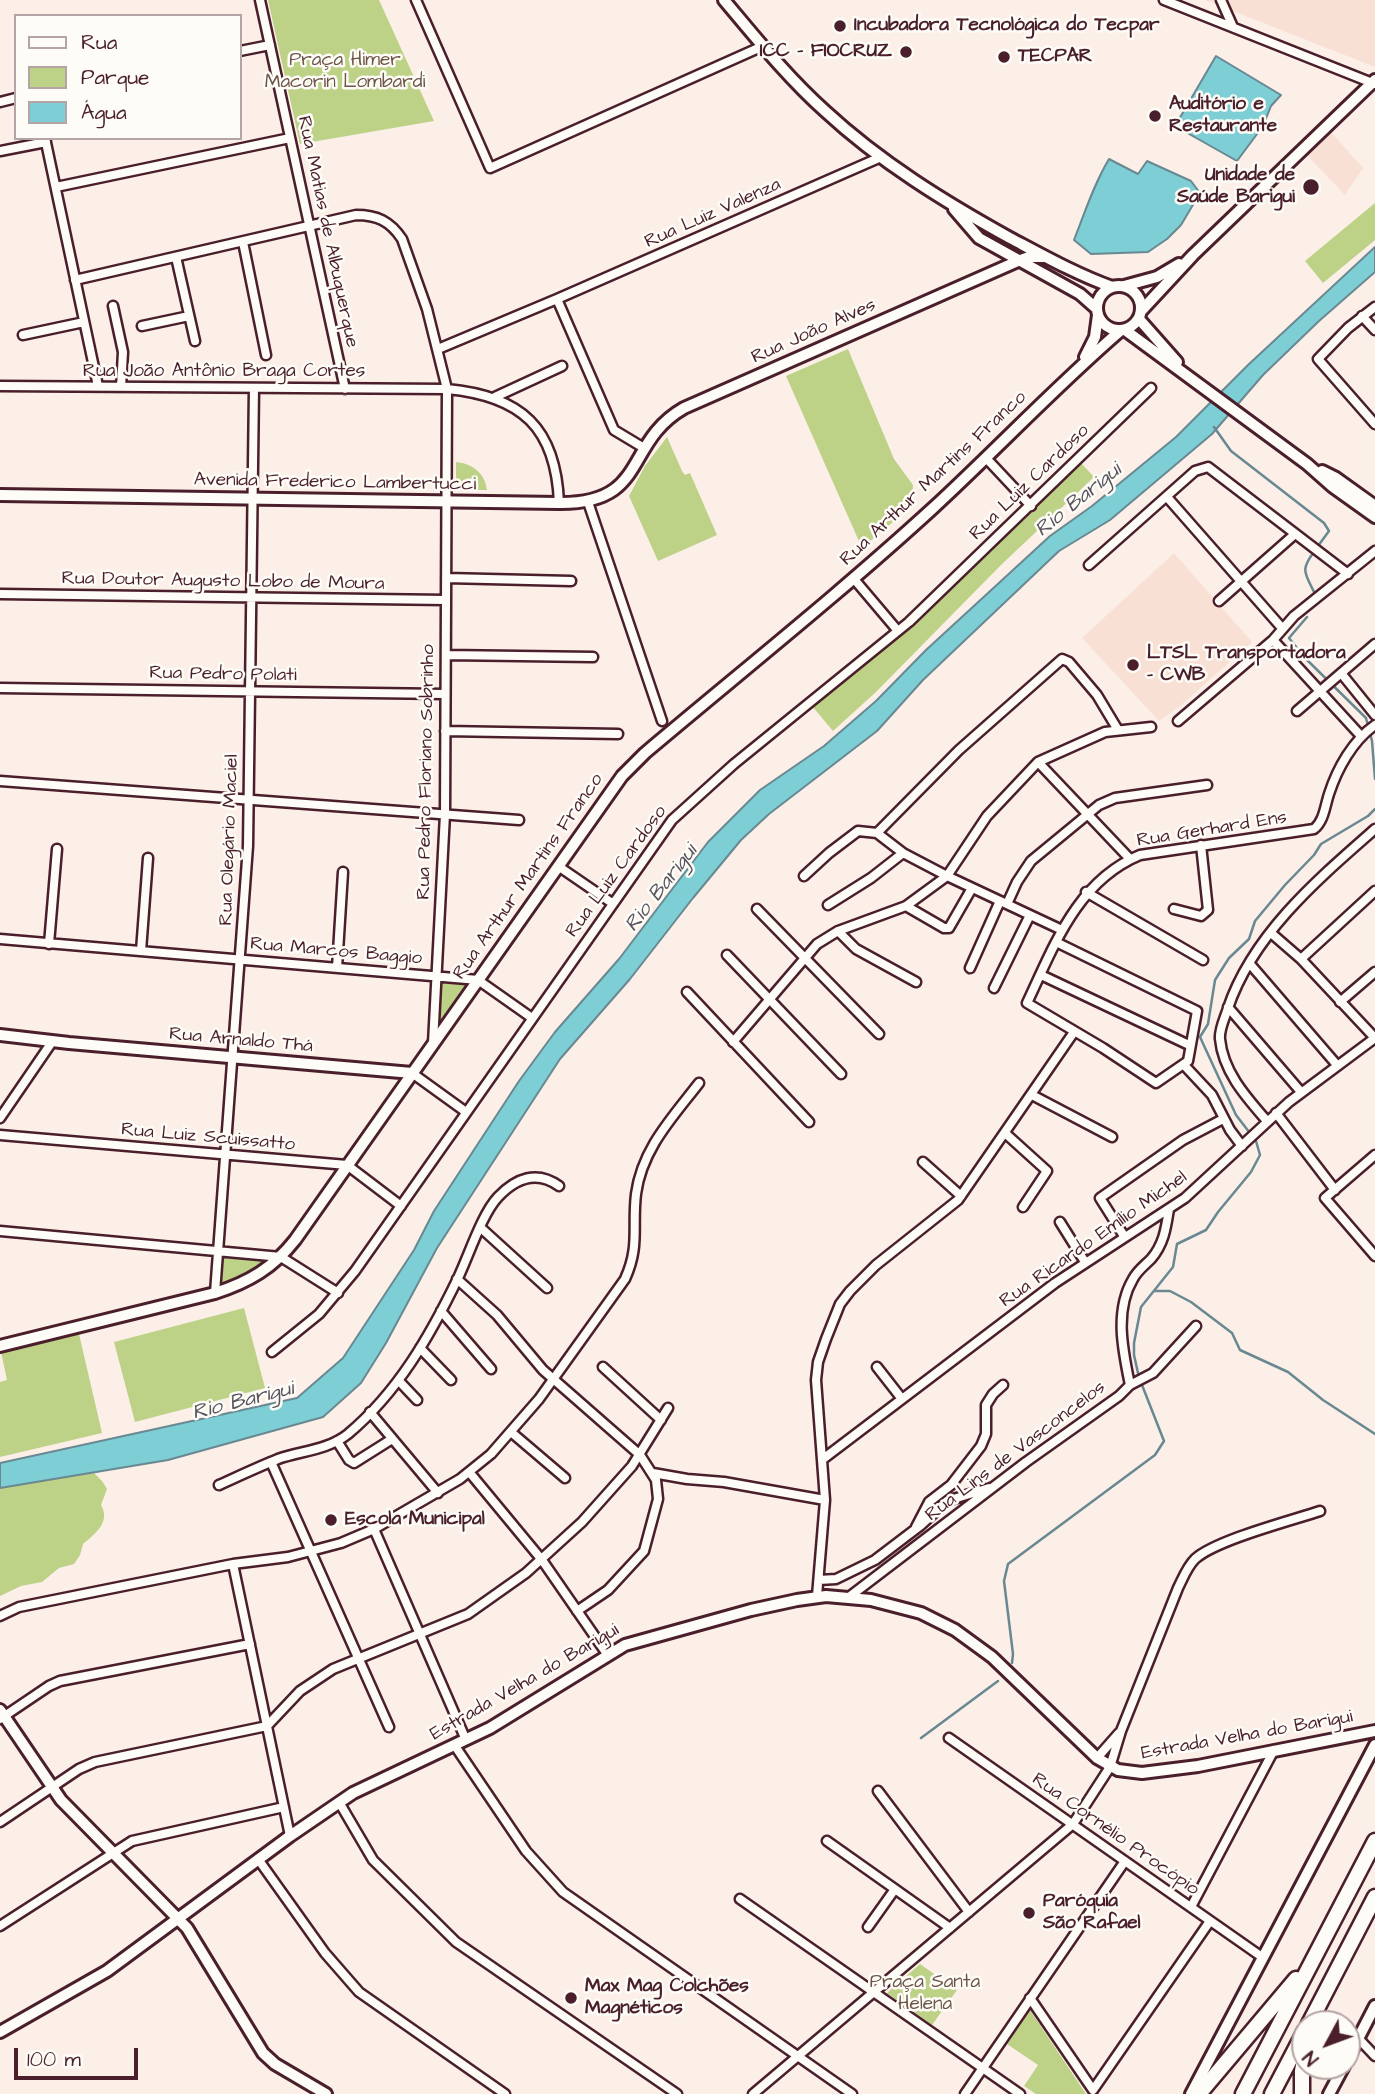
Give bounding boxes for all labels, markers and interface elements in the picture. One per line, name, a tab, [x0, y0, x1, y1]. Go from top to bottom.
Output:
legend	[14, 14, 242, 140]
place label: Incubadora Tecnológica do Tecpar	[854, 15, 1159, 37]
marker: Incubadora Tecnológica do Tecpar	[832, 18, 848, 34]
text: Rua	[81, 28, 117, 57]
place label: ICC - FIOCRUZ	[760, 41, 892, 63]
marker: ICC - FIOCRUZ	[898, 44, 914, 60]
place label: TECPAR	[1018, 46, 1092, 68]
marker: TECPAR	[996, 49, 1012, 65]
park label: Praça Himer Macorin Lombardi	[265, 50, 425, 94]
text: Parque	[81, 63, 149, 92]
place label: Auditório e Restaurante	[1169, 94, 1277, 138]
text: Água	[81, 98, 127, 127]
marker: Auditório e Restaurante	[1147, 108, 1163, 124]
street label: Rua Matias de Albuquerque	[291, 114, 363, 350]
place label: Unidade de Saúde Barigui	[1177, 165, 1295, 209]
street label: Rua Luiz Valenza	[641, 174, 785, 254]
marker: Unidade de Saúde Barigui	[1301, 177, 1321, 197]
street label: Rua João Alves	[748, 294, 880, 370]
street label: Rua João Antônio Braga Cortes	[83, 361, 365, 383]
street label: Rua Arthur Martins Franco	[836, 387, 1032, 571]
street label: Rua Luiz Cardoso	[965, 420, 1095, 546]
water label: Rio Barigui	[1031, 459, 1127, 543]
street label: Avenida Frederico Lambertucci	[194, 469, 476, 497]
street label: Rua Doutor Augusto Lobo de Moura	[61, 568, 385, 596]
place label: LTSL Transportadora - CWB	[1147, 643, 1346, 687]
street label: Rua Pedro Floriano Sobrinho	[413, 644, 441, 900]
marker: LTSL Transportadora - CWB	[1125, 657, 1141, 673]
street label: Rua Pedro Polati	[149, 662, 297, 688]
street label: Rua Olegário Maciel	[216, 754, 244, 926]
street label: Rua Arthur Martins Franco	[449, 769, 609, 985]
street label: Rua Luiz Cardoso	[562, 802, 672, 942]
street label: Rua Gerhard Ens	[1135, 807, 1289, 853]
water label: Rio Barigui	[620, 840, 704, 938]
street label: Rua Marcos Baggio	[249, 933, 423, 971]
street label: Rua Arnaldo Thá	[168, 1023, 314, 1059]
street label: Rua Luiz Scuissatto	[120, 1119, 296, 1157]
street label: Rua Ricardo Emílio Michel	[996, 1167, 1192, 1313]
water label: Rio Barigui	[190, 1377, 296, 1427]
street label: Rua Lins de Vasconcelos	[921, 1377, 1111, 1527]
place label: Escola Municipal	[345, 1509, 485, 1531]
marker: Escola Municipal	[323, 1512, 339, 1528]
street label: Estrada Velha do Barigui	[426, 1620, 624, 1746]
street label: Estrada Velha do Barigui	[1139, 1706, 1355, 1766]
street label: Rua Cornélio Procópio	[1027, 1769, 1203, 1901]
place label: Paróquia São Rafael	[1043, 1891, 1141, 1935]
marker: Paróquia São Rafael	[1021, 1905, 1037, 1921]
park label: Praça Santa Helena	[870, 1972, 980, 2016]
place label: Max Mag Colchões Magnéticos	[585, 1976, 749, 2020]
marker: Max Mag Colchões Magnéticos	[563, 1990, 579, 2006]
north arrow	[1291, 2010, 1361, 2080]
scale bar	[18, 2035, 142, 2078]
text: N	[1297, 2044, 1325, 2071]
text: 100 m	[27, 2045, 81, 2074]

